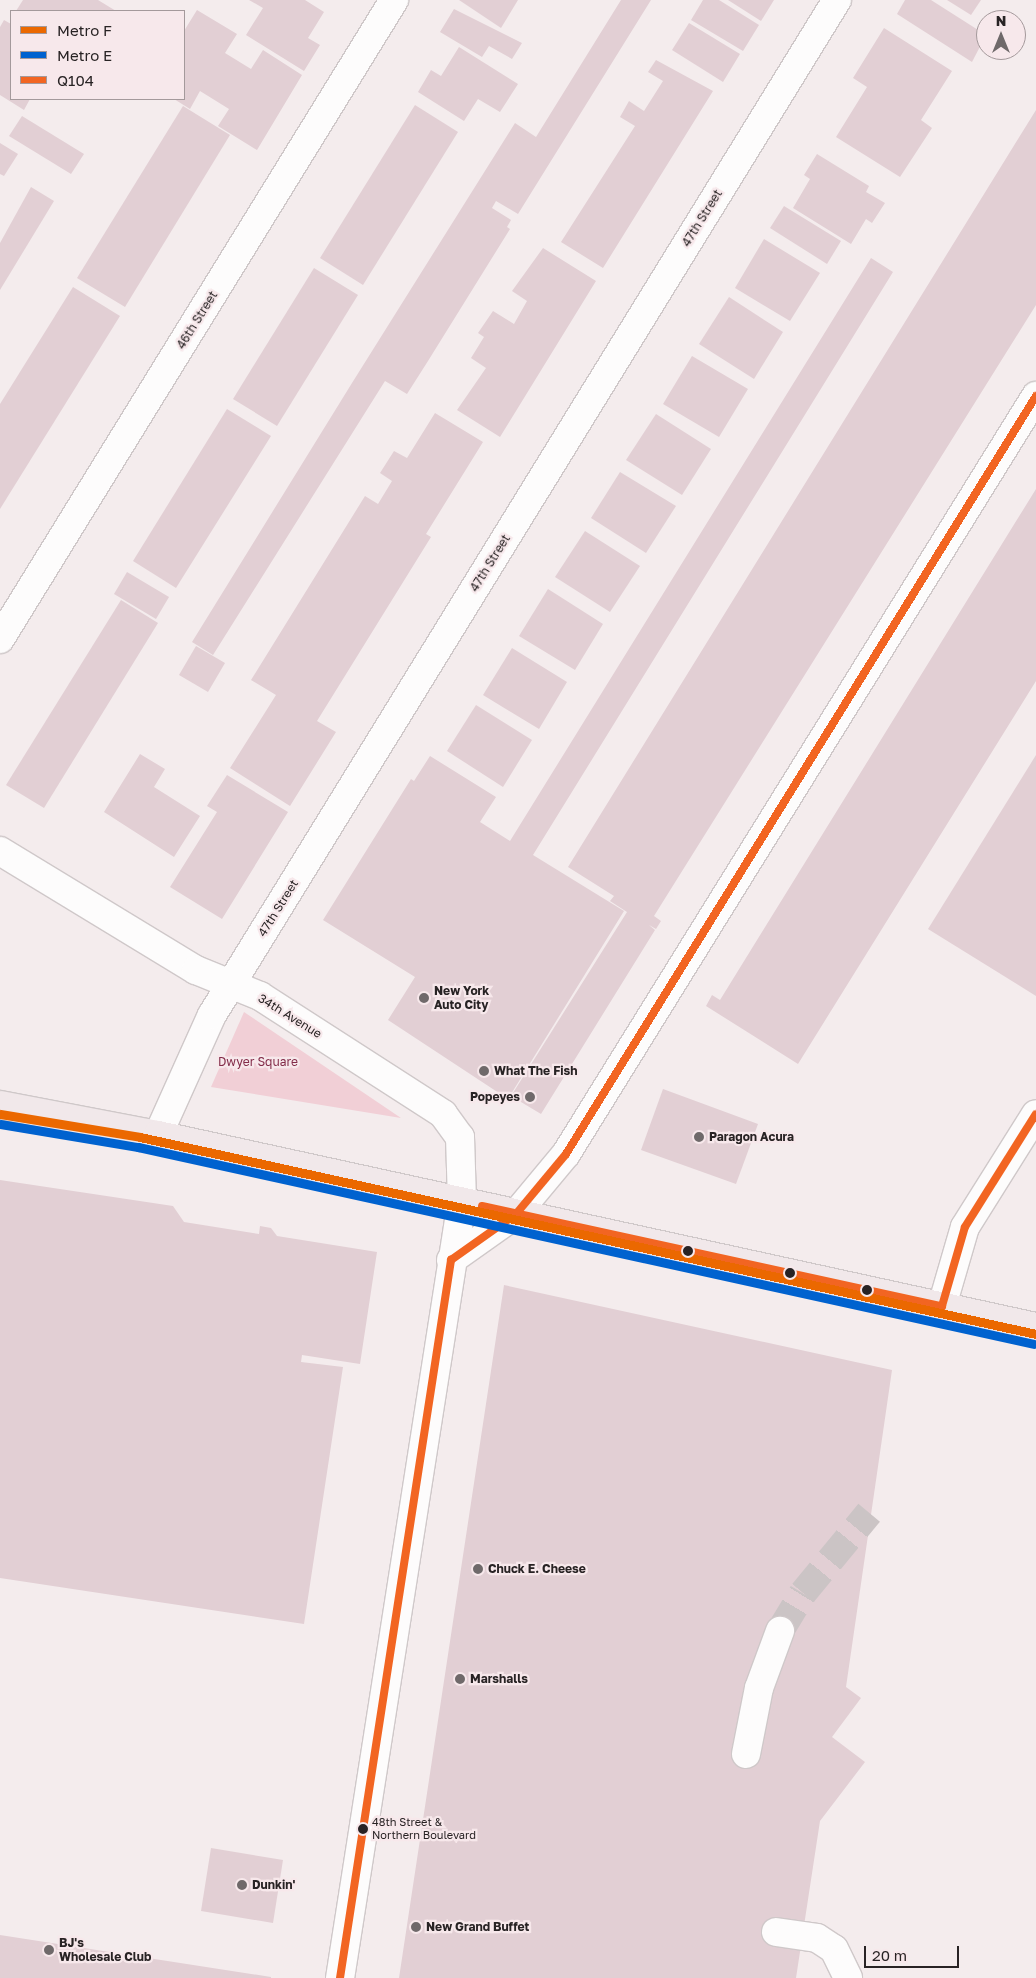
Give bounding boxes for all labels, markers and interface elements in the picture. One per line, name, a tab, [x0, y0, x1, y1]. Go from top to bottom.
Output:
legend	[10, 10, 185, 100]
north arrow	[976, 10, 1026, 60]
text: N	[996, 12, 1006, 29]
text: Metro F	[57, 21, 112, 39]
text: Metro E	[57, 46, 112, 64]
text: Q104	[57, 71, 94, 89]
street label: 47th Street	[679, 187, 725, 249]
street label: 46th Street	[174, 289, 220, 351]
street label: 47th Street	[467, 532, 513, 594]
street label: 47th Street	[255, 877, 301, 939]
place label: New York Auto City	[434, 984, 489, 1012]
street label: 34th Avenue	[256, 991, 324, 1041]
marker: New York Auto City	[418, 992, 430, 1004]
park label: Dwyer Square	[218, 1055, 298, 1069]
place label: What The Fish	[494, 1064, 578, 1078]
marker: What The Fish	[478, 1065, 490, 1077]
place label: Popeyes	[470, 1090, 520, 1104]
marker: Popeyes	[524, 1091, 536, 1103]
place label: Paragon Acura	[709, 1130, 794, 1144]
marker: Paragon Acura	[693, 1131, 705, 1143]
unlabelled marker	[683, 1246, 693, 1256]
unlabelled marker	[785, 1268, 795, 1278]
unlabelled marker	[862, 1285, 872, 1295]
place label: Chuck E. Cheese	[488, 1562, 586, 1576]
marker: Chuck E. Cheese	[472, 1563, 484, 1575]
place label: Marshalls	[470, 1672, 528, 1686]
marker: Marshalls	[454, 1673, 466, 1685]
place label: 48th Street & Northern Boulevard	[372, 1816, 476, 1842]
marker: 48th Street & Northern Boulevard	[358, 1824, 368, 1834]
place label: Dunkin'	[252, 1878, 295, 1892]
marker: Dunkin'	[236, 1879, 248, 1891]
place label: New Grand Buffet	[426, 1920, 529, 1934]
marker: New Grand Buffet	[410, 1921, 422, 1933]
place label: BJ's Wholesale Club	[59, 1936, 151, 1964]
scale bar	[866, 1936, 961, 1968]
marker: BJ's Wholesale Club	[43, 1944, 55, 1956]
text: 20 m	[872, 1946, 907, 1964]

